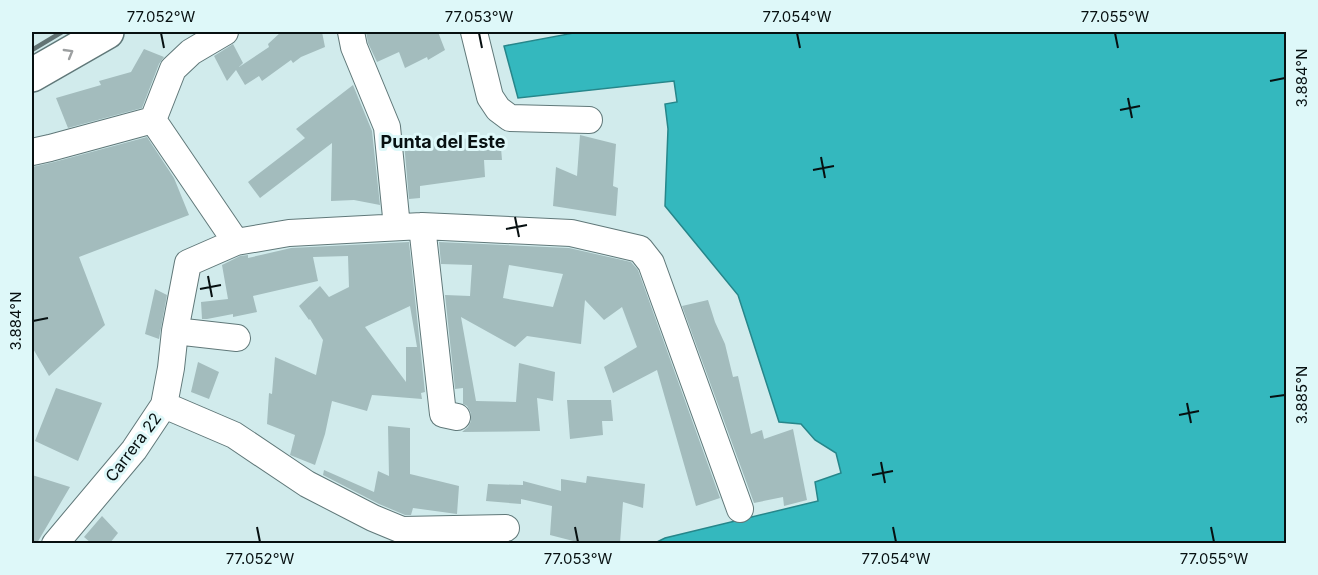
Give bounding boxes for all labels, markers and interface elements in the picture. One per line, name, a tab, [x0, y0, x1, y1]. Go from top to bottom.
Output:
text: 77.052°W	[127, 7, 196, 26]
text: 77.053°W	[445, 7, 514, 26]
text: 77.054°W	[763, 7, 832, 26]
text: 77.055°W	[1081, 7, 1150, 26]
text: 3.884°N	[1292, 48, 1311, 108]
one-way arrow	[63, 49, 73, 61]
district label: Punta del Este	[381, 131, 506, 152]
text: 3.884°N	[6, 291, 25, 351]
text: 3.885°N	[1292, 366, 1311, 424]
street label: Carrera 22	[101, 409, 165, 485]
text: 77.052°W	[226, 549, 295, 568]
text: 77.053°W	[544, 549, 613, 568]
text: 77.054°W	[862, 549, 931, 568]
text: 77.055°W	[1180, 549, 1249, 568]

